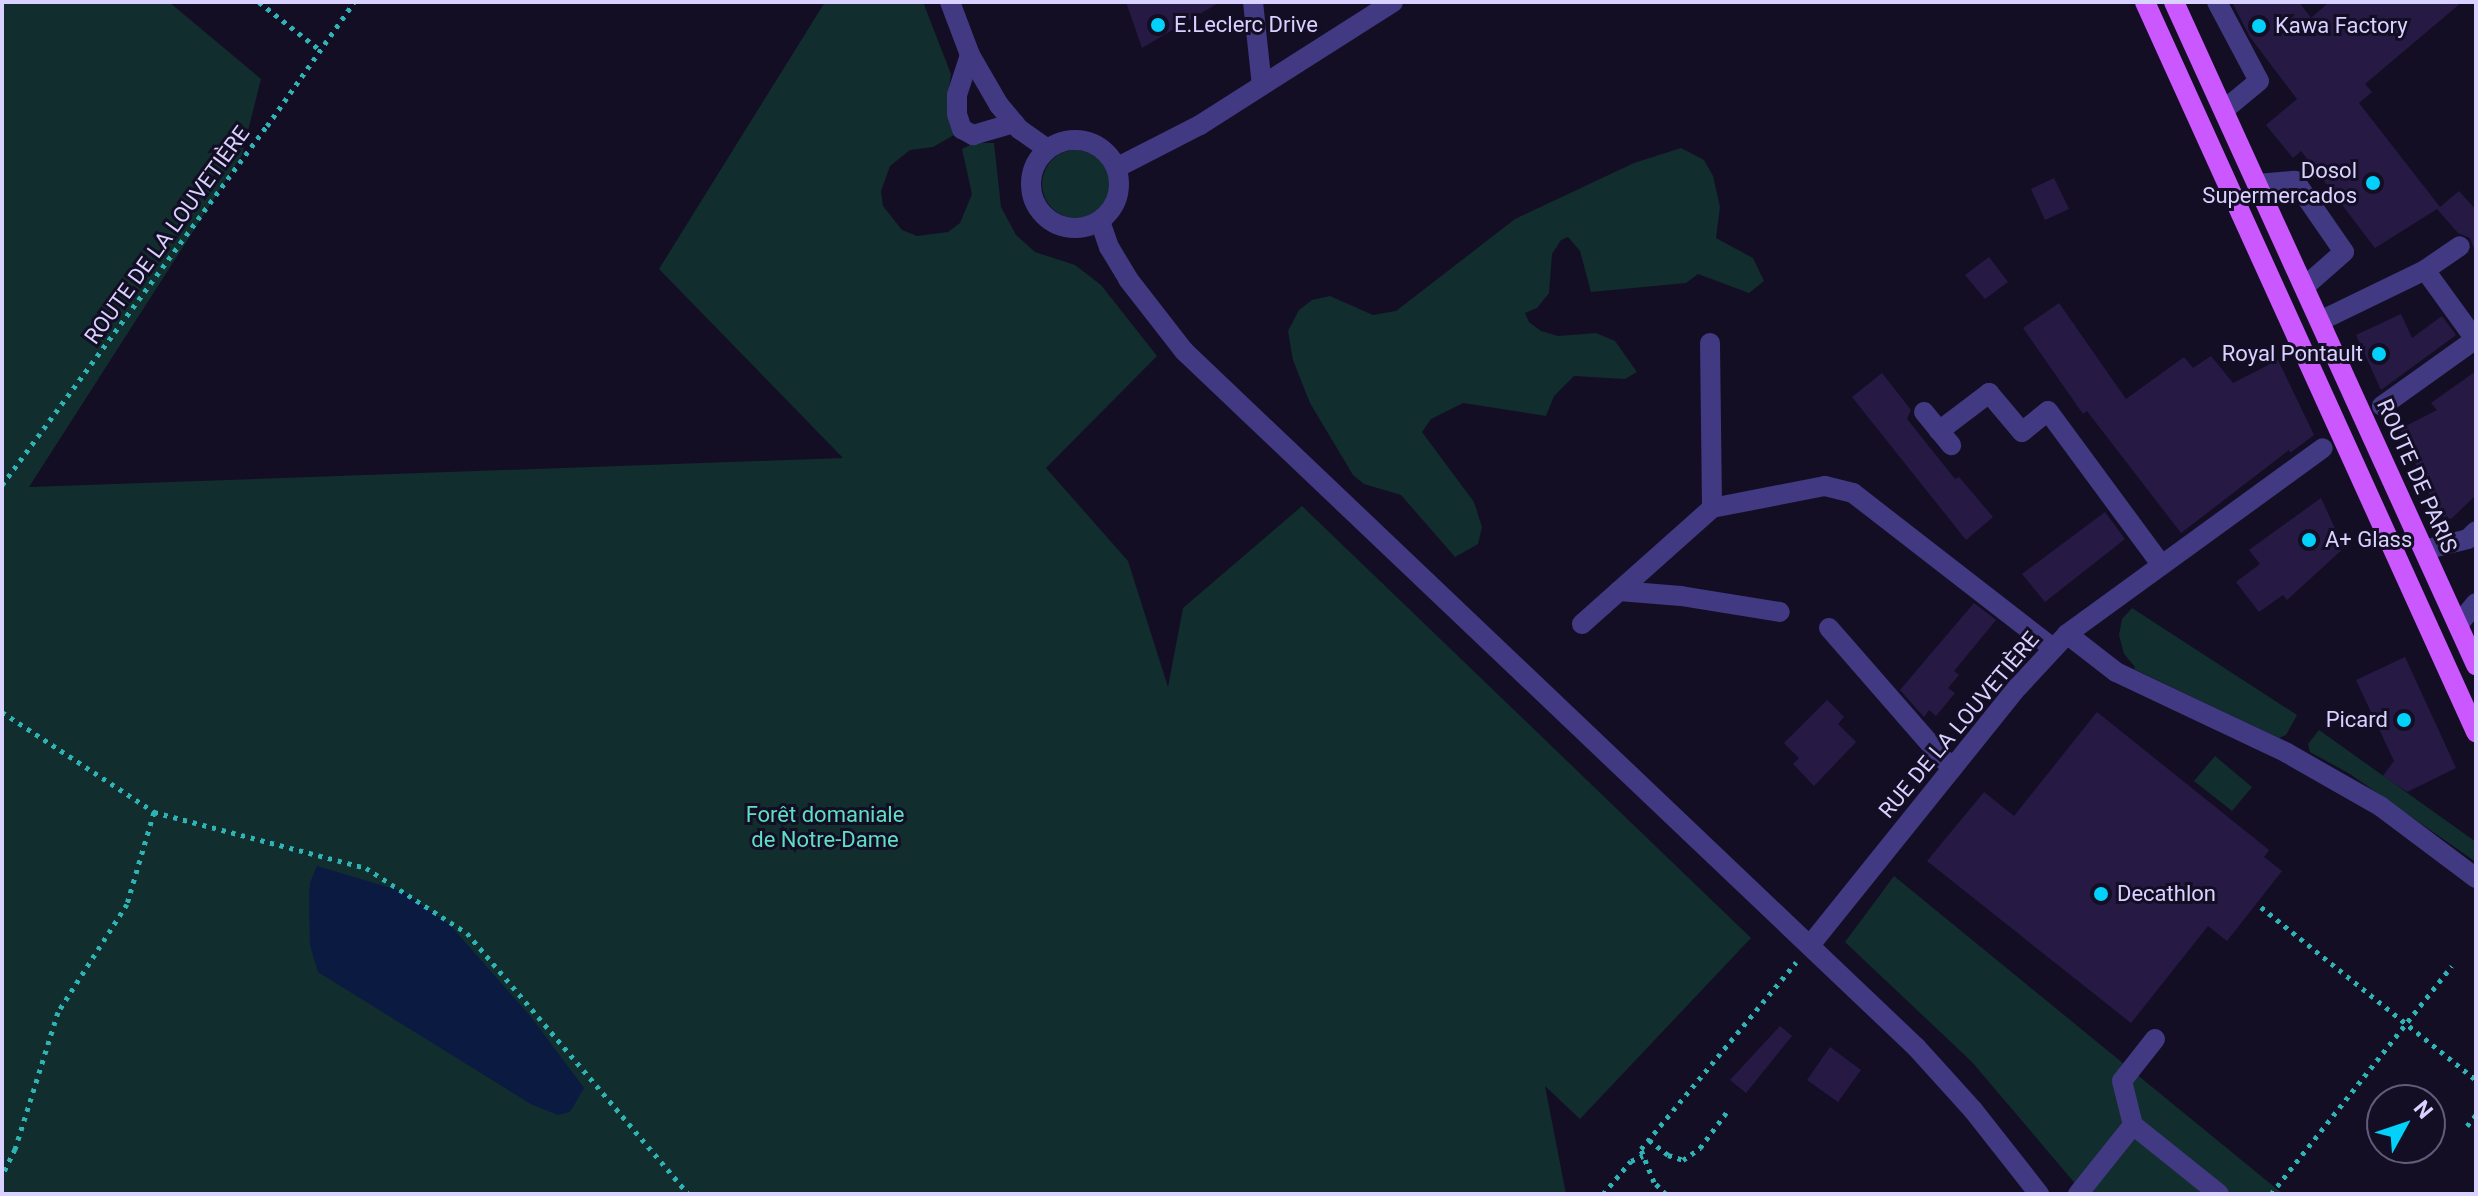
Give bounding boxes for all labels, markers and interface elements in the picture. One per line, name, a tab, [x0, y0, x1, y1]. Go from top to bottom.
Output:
place label: E.Leclerc Drive	[1174, 12, 1318, 38]
place label: Kawa Factory	[2275, 13, 2408, 39]
marker: E.Leclerc Drive	[1149, 16, 1167, 34]
marker: Kawa Factory	[2250, 17, 2268, 35]
street label: ROUTE DE LA LOUVETIÈRE	[79, 121, 255, 349]
place label: Dosol Supermercados	[2202, 157, 2357, 208]
marker: Dosol Supermercados	[2364, 174, 2382, 192]
place label: Royal Pontault	[2222, 341, 2363, 367]
marker: Royal Pontault	[2370, 345, 2388, 363]
street label: ROUTE DE PARIS	[2371, 395, 2463, 557]
place label: A+ Glass	[2325, 527, 2412, 553]
marker: A+ Glass	[2300, 531, 2318, 549]
street label: RUE DE LA LOUVETIÈRE	[1873, 627, 2045, 823]
place label: Picard	[2326, 707, 2388, 733]
marker: Picard	[2395, 711, 2413, 729]
park label: Forêt domaniale de Notre-Dame	[746, 801, 904, 852]
place label: Decathlon	[2117, 881, 2216, 907]
marker: Decathlon	[2092, 885, 2110, 903]
north arrow	[2366, 1084, 2446, 1164]
text: N	[2409, 1096, 2438, 1124]

